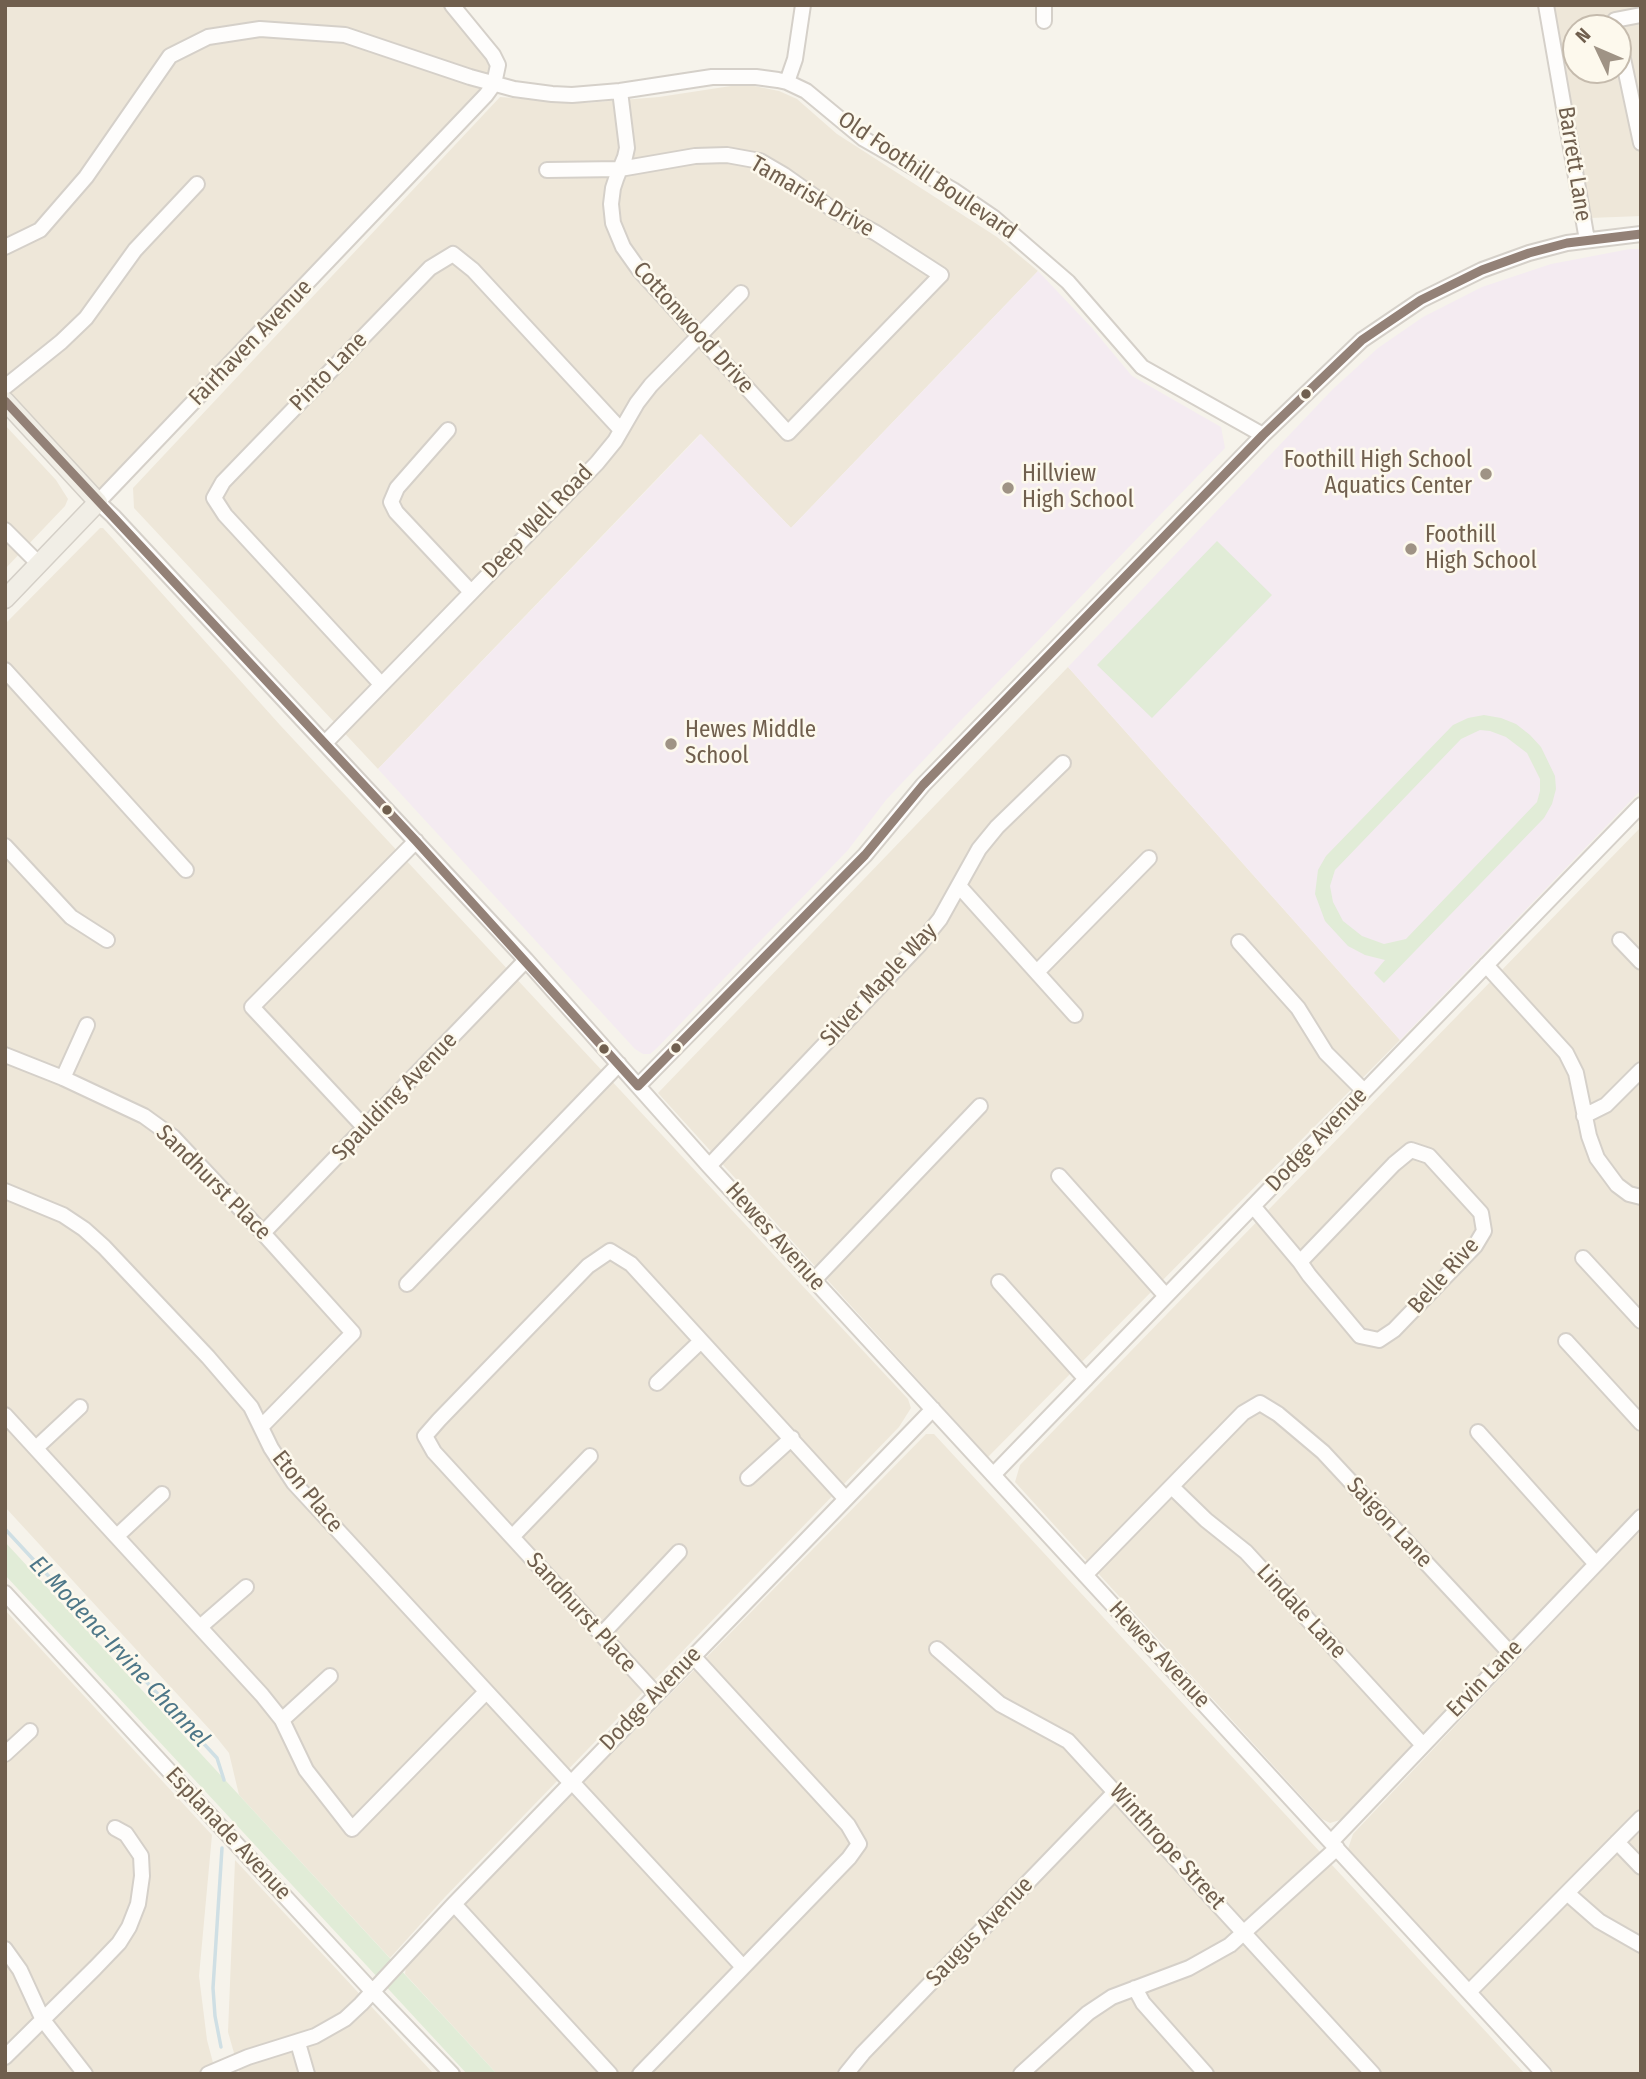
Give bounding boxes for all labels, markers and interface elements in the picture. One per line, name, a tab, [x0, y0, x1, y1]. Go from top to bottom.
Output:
north arrow	[1562, 14, 1632, 84]
text: N	[1571, 23, 1595, 48]
street label: Barrett Lane	[1551, 105, 1597, 223]
street label: Old Foothill Boulevard	[832, 106, 1022, 246]
street label: Tamarisk Drive	[745, 151, 879, 243]
street label: Cottonwood Drive	[627, 256, 759, 400]
street label: Fairhaven Avenue	[184, 274, 318, 412]
street label: Pinto Lane	[285, 327, 373, 417]
unlabelled marker	[1299, 387, 1313, 401]
place label: Foothill High School Aquatics Center	[1284, 447, 1472, 501]
street label: Deep Well Road	[477, 459, 599, 585]
place label: Hillview High School	[1022, 461, 1134, 515]
marker: Foothill High School Aquatics Center	[1478, 466, 1494, 482]
marker: Hillview High School	[1000, 480, 1016, 496]
place label: Foothill High School	[1425, 522, 1537, 576]
marker: Foothill High School	[1403, 541, 1419, 557]
place label: Hewes Middle School	[685, 717, 816, 771]
marker: Hewes Middle School	[663, 736, 679, 752]
unlabelled marker	[380, 803, 394, 817]
street label: Silver Maple Way	[815, 918, 943, 1052]
street label: Spaulding Avenue	[327, 1027, 463, 1167]
unlabelled marker	[669, 1041, 683, 1055]
unlabelled marker	[597, 1042, 611, 1056]
street label: Dodge Avenue	[1260, 1082, 1374, 1198]
street label: Sandhurst Place	[150, 1120, 276, 1246]
street label: Hewes Avenue	[719, 1177, 831, 1297]
street label: Belle Rive	[1403, 1232, 1485, 1320]
street label: Eton Place	[266, 1446, 348, 1538]
street label: Saigon Lane	[1340, 1472, 1438, 1574]
street label: Sandhurst Place	[520, 1547, 642, 1679]
water label: El Modena-Irvine Channel	[23, 1551, 215, 1753]
street label: Lindale Lane	[1250, 1559, 1352, 1665]
street label: Hewes Avenue	[1103, 1596, 1215, 1714]
street label: Ervin Lane	[1441, 1635, 1529, 1723]
street label: Dodge Avenue	[594, 1641, 708, 1757]
street label: Esplanade Avenue	[159, 1762, 297, 1906]
street label: Winthrope Street	[1103, 1778, 1231, 1916]
street label: Saugus Avenue	[921, 1871, 1039, 1993]

